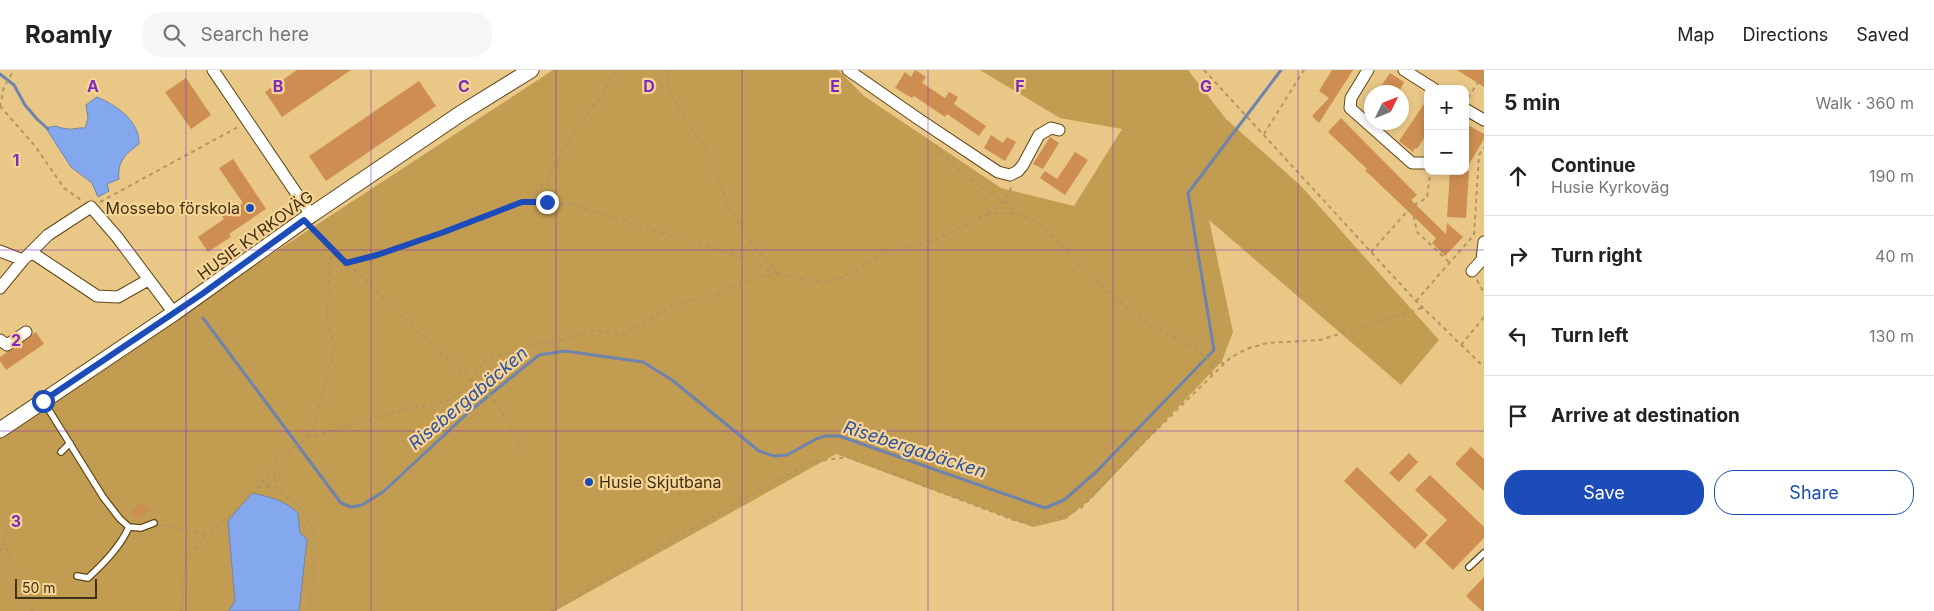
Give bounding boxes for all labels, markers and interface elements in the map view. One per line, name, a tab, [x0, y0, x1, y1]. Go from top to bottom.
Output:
search box	[142, 12, 492, 57]
text: Roamly	[25, 20, 112, 49]
icon: search	[160, 21, 188, 49]
text: Search here	[200, 23, 309, 46]
text: Map	[1677, 24, 1715, 45]
text: Directions	[1743, 24, 1828, 45]
text: Saved	[1856, 24, 1909, 45]
text: A	[87, 76, 99, 96]
text: B	[273, 76, 283, 96]
text: C	[458, 76, 470, 96]
text: D	[643, 76, 655, 96]
text: E	[830, 76, 840, 96]
text: F	[1015, 76, 1025, 96]
text: G	[1200, 76, 1212, 96]
north arrow	[1364, 85, 1409, 130]
map controls	[1424, 85, 1469, 175]
button: +	[1424, 85, 1469, 130]
text: 5 min	[1504, 90, 1560, 115]
text: Walk · 360 m	[1815, 93, 1914, 113]
button: −	[1424, 130, 1469, 175]
text: 1	[13, 150, 19, 170]
text: Continue	[1551, 154, 1636, 177]
icon: ahead	[1504, 162, 1532, 190]
text: 190 m	[1869, 166, 1914, 186]
text: Husie Kyrkoväg	[1551, 177, 1669, 197]
street label: HUSIE KYRKOVÄG	[193, 186, 317, 284]
route end	[536, 191, 559, 214]
place label: Mossebo förskola	[105, 198, 240, 218]
marker: Mossebo förskola	[244, 202, 256, 214]
icon: right	[1504, 242, 1532, 270]
text: Turn right	[1551, 244, 1642, 267]
text: 40 m	[1875, 246, 1914, 266]
icon: left	[1504, 322, 1532, 350]
text: Turn left	[1551, 324, 1629, 347]
text: 130 m	[1869, 326, 1914, 346]
text: 2	[11, 330, 21, 350]
water label: Risebergabäcken	[404, 342, 532, 454]
route start	[32, 390, 55, 413]
icon: arrive	[1504, 402, 1532, 430]
text: Arrive at destination	[1551, 404, 1740, 427]
water label: Risebergabäcken	[841, 416, 989, 482]
button: Save	[1504, 470, 1704, 515]
button: Share	[1714, 470, 1914, 515]
place label: Husie Skjutbana	[599, 472, 722, 492]
marker: Husie Skjutbana	[583, 476, 595, 488]
text: 3	[11, 511, 21, 531]
scale bar	[15, 576, 98, 599]
text: 50 m	[22, 579, 56, 596]

